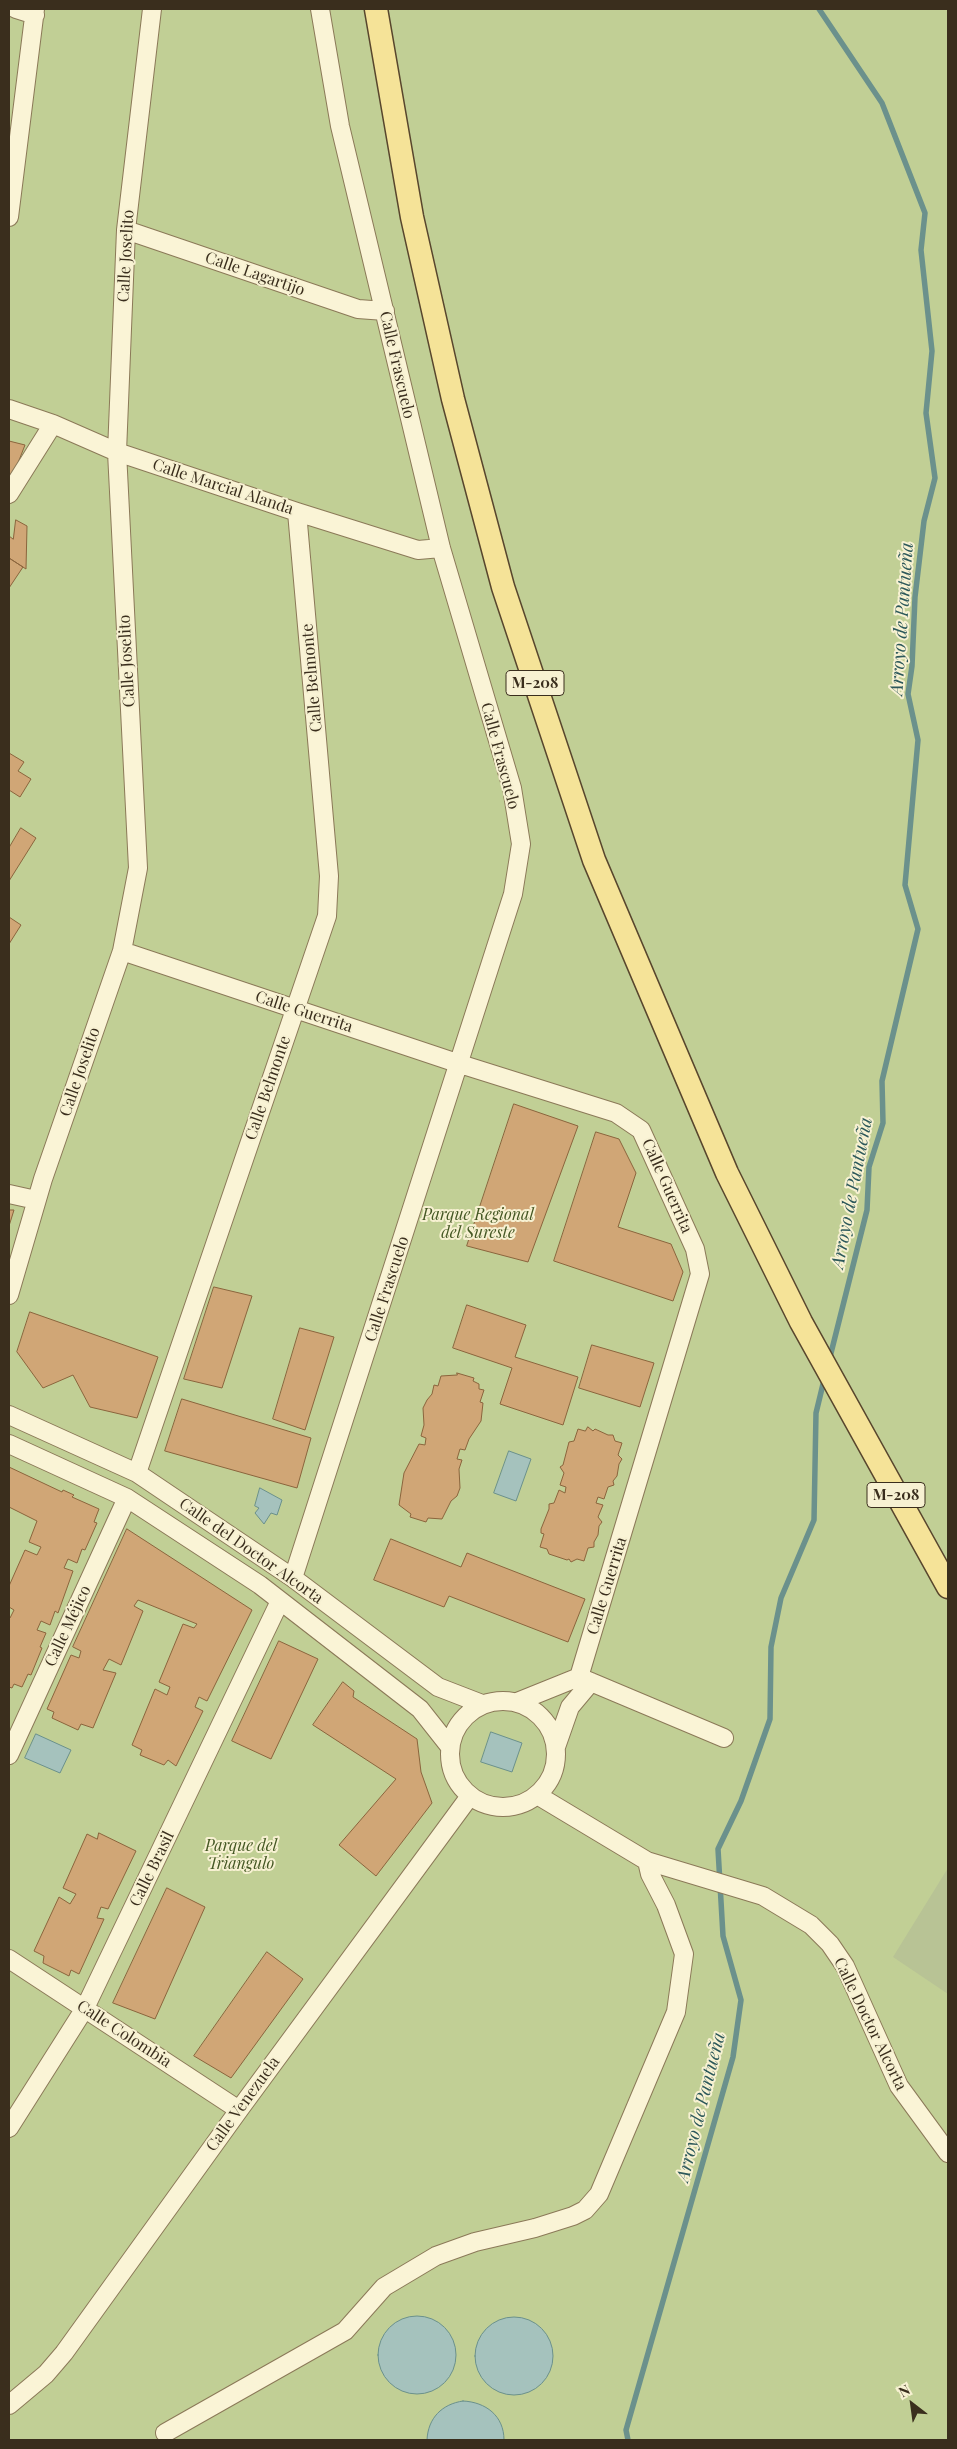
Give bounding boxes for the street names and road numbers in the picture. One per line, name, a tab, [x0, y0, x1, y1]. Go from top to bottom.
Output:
street label: Calle Joselito	[114, 209, 138, 303]
street label: Calle Lagartijo	[203, 248, 307, 300]
street label: Calle Frascuelo	[375, 309, 419, 421]
street label: Calle Marcial Alanda	[150, 455, 296, 519]
street label: Calle Joselito	[115, 614, 139, 708]
street label: Calle Belmonte	[298, 623, 326, 733]
road number: M-208	[506, 670, 564, 696]
street label: Calle Frascuelo	[477, 701, 523, 811]
street label: Calle Guerrita	[253, 987, 355, 1037]
street label: Calle Joselito	[56, 1025, 104, 1119]
street label: Calle Belmonte	[241, 1033, 295, 1143]
street label: Calle Guerrita	[638, 1136, 696, 1236]
street label: Calle Frascuelo	[361, 1234, 413, 1344]
road number: M-208	[867, 1482, 925, 1508]
street label: Calle del Doctor Alcorta	[175, 1494, 327, 1608]
street label: Calle Guerrita	[583, 1535, 631, 1637]
street label: Calle Méjico	[41, 1582, 95, 1670]
street label: Calle Brasil	[126, 1828, 178, 1910]
street label: Calle Doctor Alcorta	[829, 1954, 911, 2094]
street label: Calle Colombia	[73, 1996, 175, 2072]
street label: Calle Venezuela	[202, 2053, 284, 2155]

